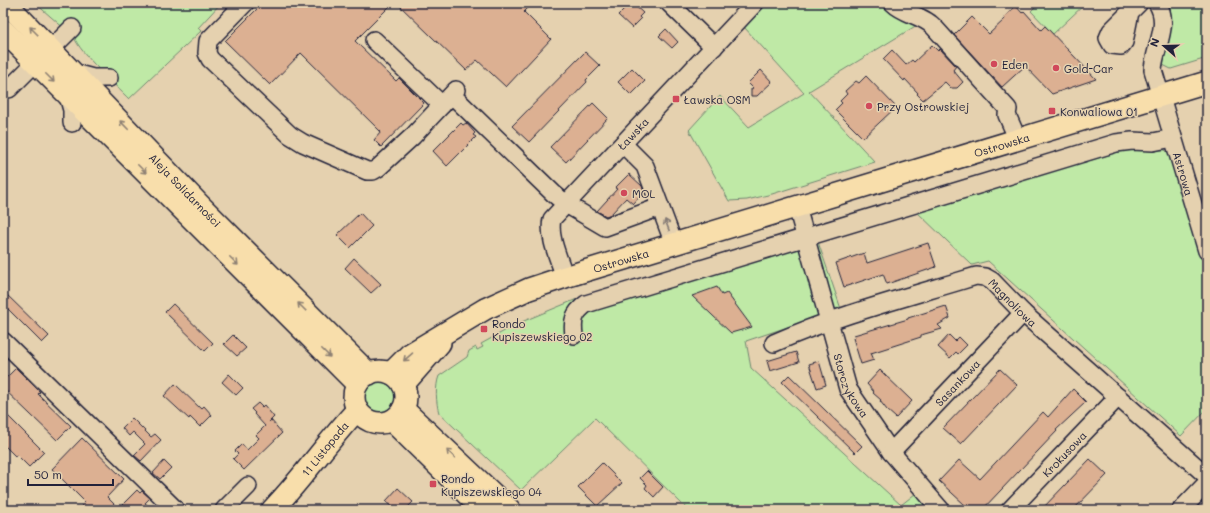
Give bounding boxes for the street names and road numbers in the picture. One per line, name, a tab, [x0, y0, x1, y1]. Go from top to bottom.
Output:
street label: Ławska	[614, 114, 652, 153]
street label: Ostrowska	[972, 129, 1032, 160]
street label: Aleja Solidarności	[146, 150, 225, 230]
street label: Astrowa	[1170, 150, 1198, 197]
street label: Ostrowska	[591, 244, 651, 276]
street label: Magnoliowa	[986, 275, 1041, 330]
street label: Storczykowa	[831, 352, 873, 420]
street label: Sasankowa	[931, 356, 983, 409]
street label: 11 Listopada	[298, 418, 351, 479]
street label: Krokusowa	[1038, 427, 1089, 480]

